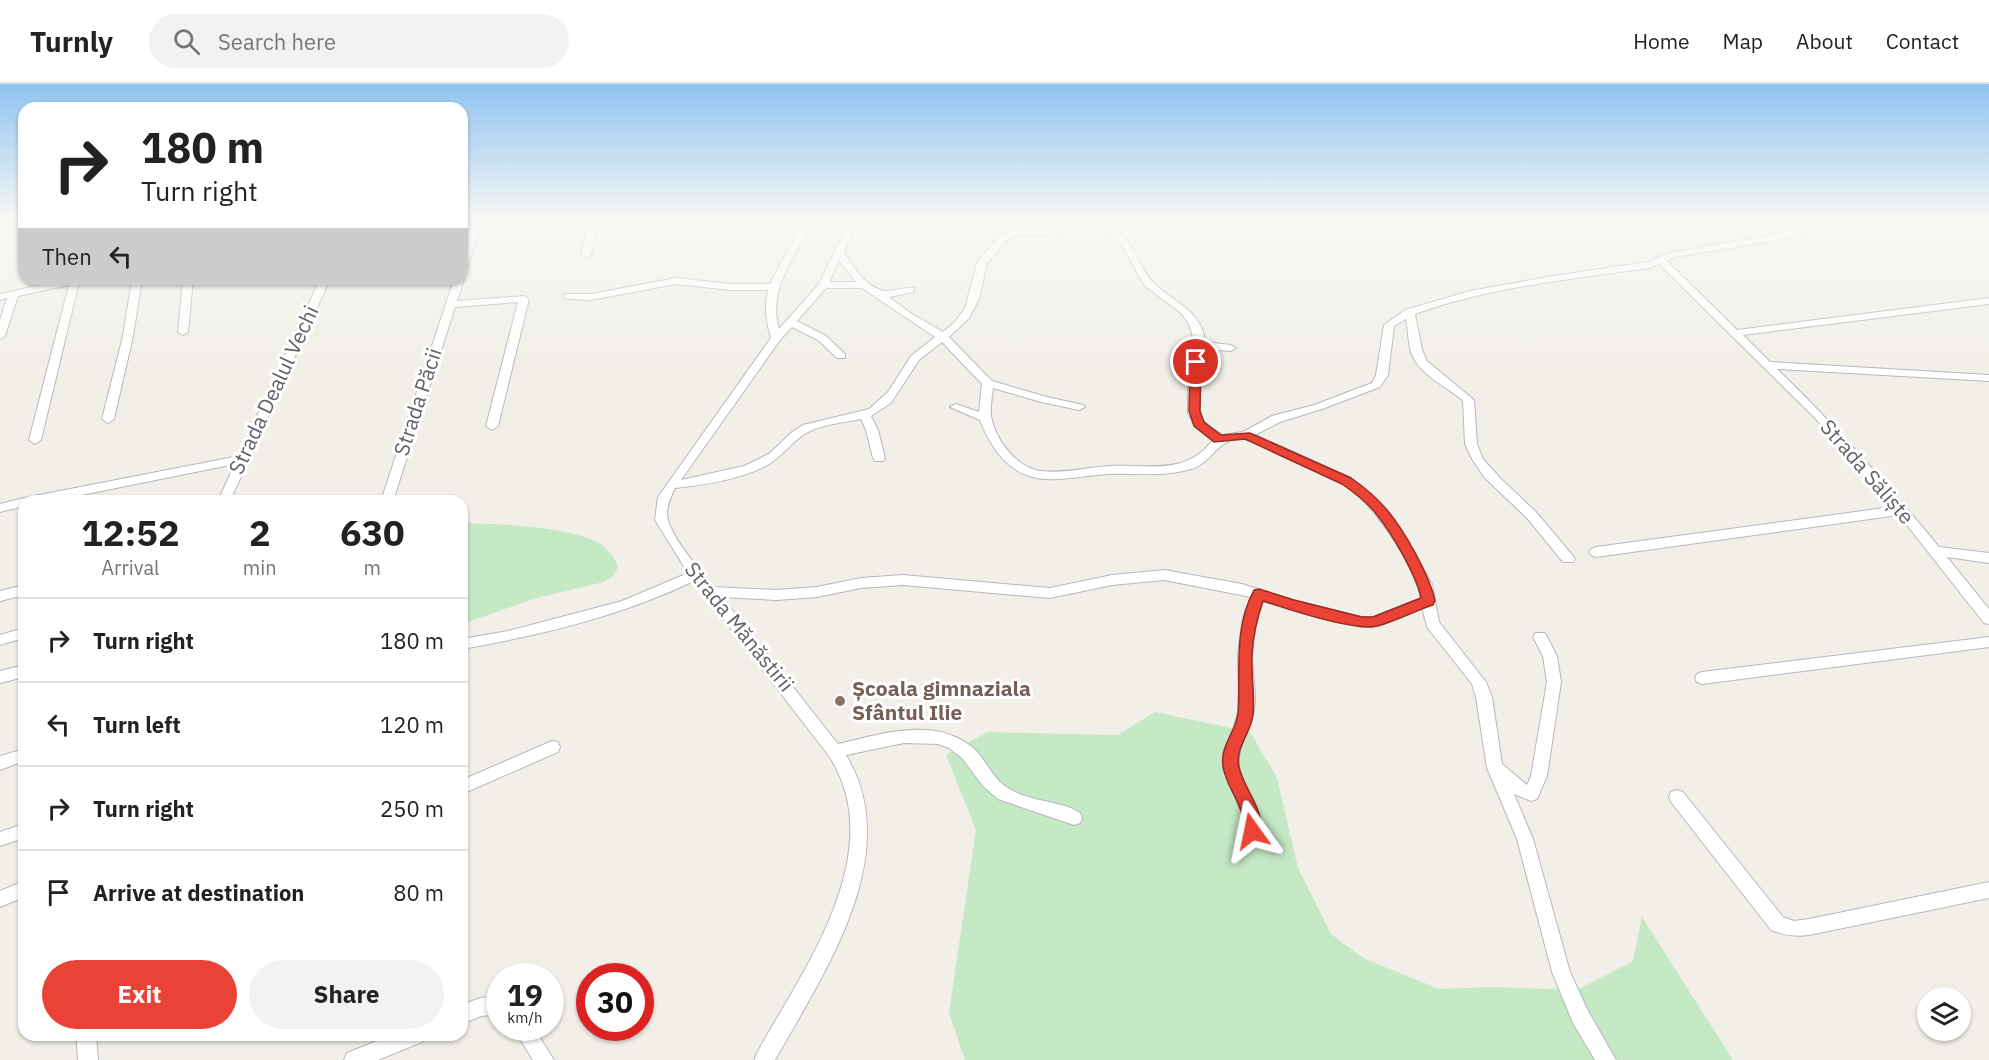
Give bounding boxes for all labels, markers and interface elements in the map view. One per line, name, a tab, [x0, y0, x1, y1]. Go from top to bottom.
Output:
search box	[149, 14, 569, 68]
text: Turnly	[30, 23, 113, 60]
icon: search	[170, 25, 203, 58]
text: Search here	[218, 27, 336, 56]
text: Home	[1633, 27, 1690, 55]
text: Map	[1723, 27, 1763, 55]
text: About	[1796, 27, 1853, 55]
text: Contact	[1886, 27, 1959, 55]
text: 180 m	[141, 120, 264, 175]
icon: right	[42, 126, 120, 204]
text: Turn right	[141, 173, 258, 208]
icon: left	[104, 240, 137, 273]
text: Then	[42, 242, 92, 271]
street label: Strada Dealul Vechi	[222, 301, 325, 479]
pin	[1170, 336, 1221, 387]
street label: Strada Păcii	[386, 344, 448, 459]
icon: arrive	[1179, 345, 1212, 378]
street label: Strada Săliște	[1815, 413, 1921, 530]
text: 12:52	[81, 509, 180, 556]
text: 2	[249, 509, 271, 556]
text: 630	[340, 509, 405, 556]
text: Arrival	[101, 554, 160, 581]
text: min	[243, 554, 277, 581]
text: m	[364, 554, 381, 581]
street label: Strada Mănăstirii	[679, 556, 801, 697]
icon: right	[42, 624, 75, 657]
text: Turn right	[93, 626, 194, 655]
text: 180 m	[380, 626, 444, 655]
place label: Școala gimnaziala Sfântul Ilie	[852, 674, 1031, 726]
marker: Școala gimnaziala Sfântul Ilie	[833, 694, 847, 708]
icon: left	[42, 708, 75, 741]
text: Turn left	[93, 710, 181, 739]
text: 120 m	[380, 710, 444, 739]
icon: right	[42, 792, 75, 825]
text: Turn right	[93, 794, 194, 823]
text: 250 m	[380, 794, 444, 823]
position arrow	[1220, 799, 1284, 863]
icon: arrive	[42, 876, 75, 909]
text: Arrive at destination	[93, 878, 304, 907]
text: 80 m	[393, 878, 444, 907]
button: Exit	[42, 960, 237, 1029]
button: Share	[249, 960, 444, 1029]
speed limit sign: 30	[576, 963, 654, 1041]
text: 19	[507, 975, 543, 1014]
map controls	[1917, 987, 1971, 1041]
button: layers	[1917, 987, 1971, 1041]
text: km/h	[507, 1008, 543, 1027]

